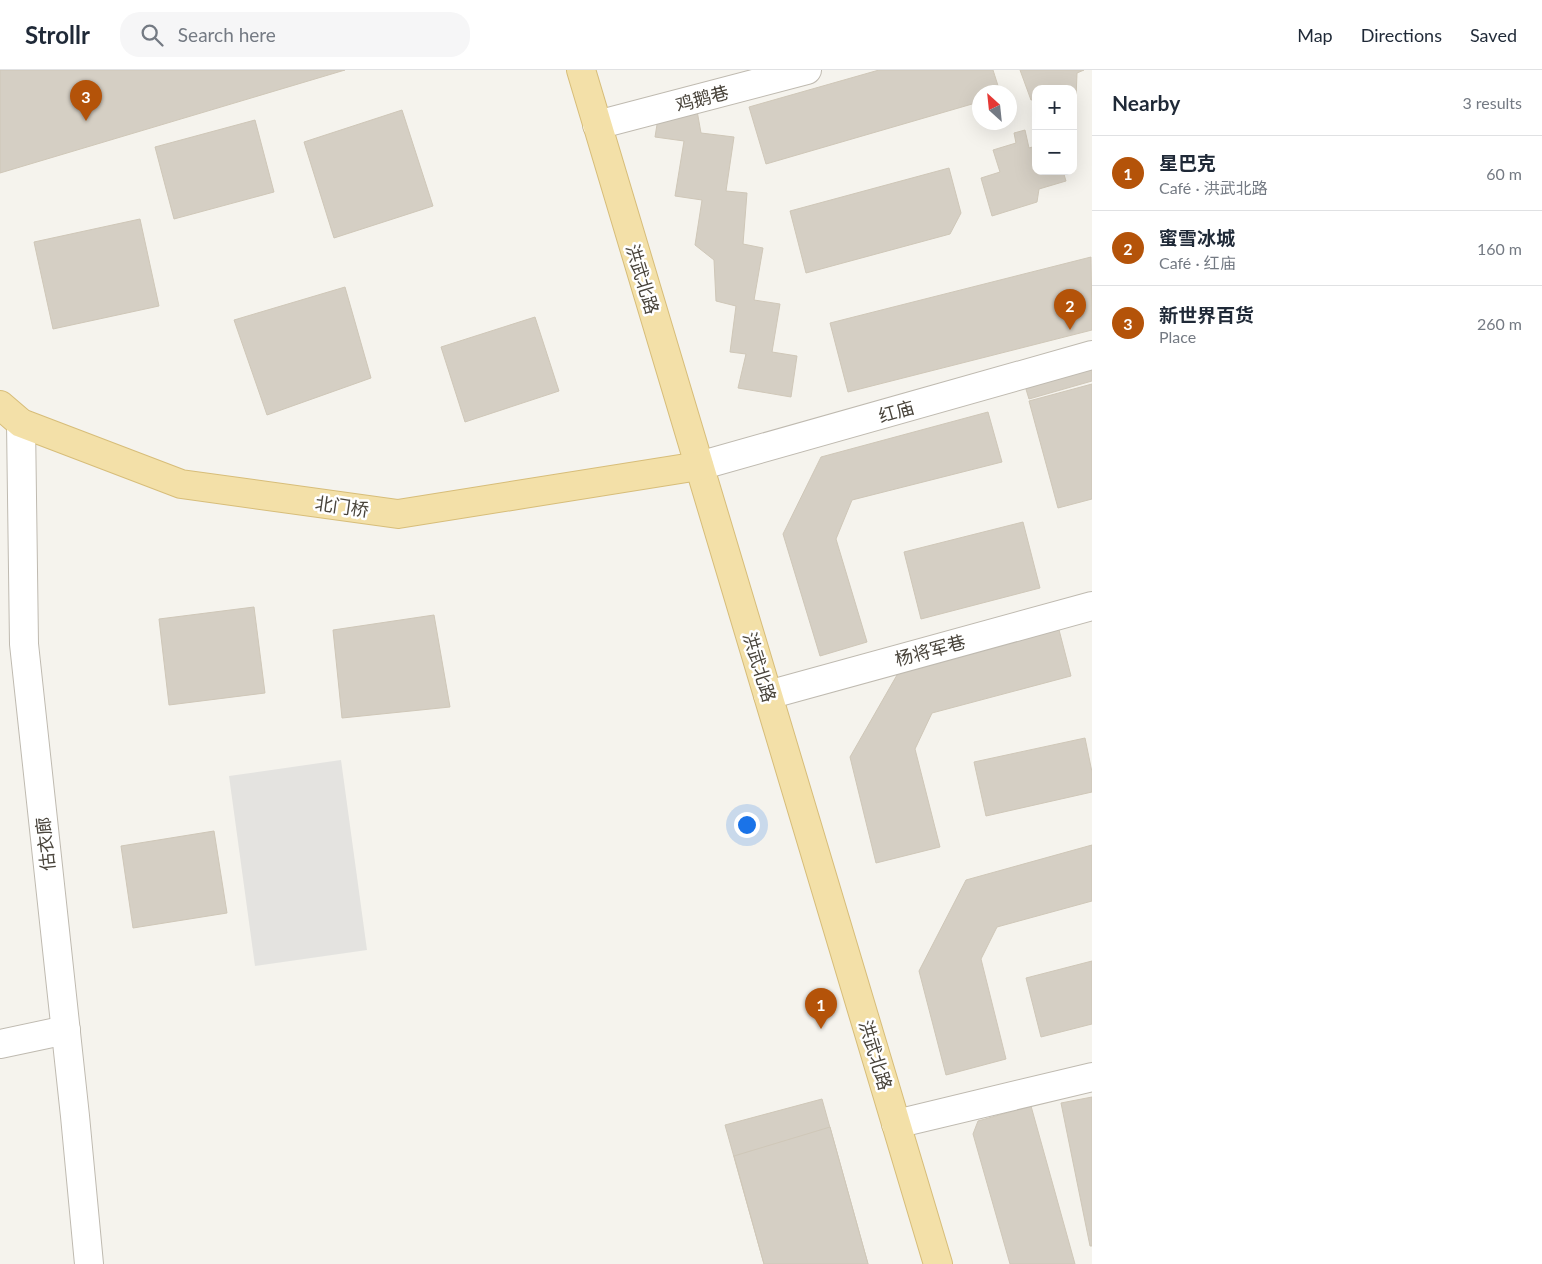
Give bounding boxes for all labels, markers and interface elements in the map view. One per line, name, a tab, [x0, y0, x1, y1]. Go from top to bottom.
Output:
search box	[120, 12, 470, 57]
text: Strollr	[25, 20, 90, 49]
icon: search	[138, 21, 166, 49]
text: Search here	[178, 23, 276, 46]
text: Map	[1297, 24, 1333, 46]
text: Directions	[1361, 24, 1442, 46]
text: Saved	[1470, 24, 1517, 46]
pin: 3	[70, 80, 102, 121]
street label: 鸡鹅巷	[673, 80, 731, 116]
north arrow	[972, 85, 1017, 130]
map controls	[1032, 85, 1077, 175]
button: +	[1032, 85, 1077, 130]
text: Nearby	[1112, 90, 1180, 115]
text: 3 results	[1462, 93, 1522, 112]
button: −	[1032, 130, 1077, 175]
text: 星巴克	[1159, 151, 1216, 174]
text: 1	[1123, 164, 1133, 183]
text: 60 m	[1486, 164, 1522, 183]
text: Café · 洪武北路	[1159, 178, 1268, 197]
text: 蜜雪冰城	[1159, 226, 1235, 249]
text: 2	[1123, 239, 1133, 258]
text: 160 m	[1477, 239, 1522, 258]
street label: 洪武北路	[622, 241, 664, 317]
text: Café · 红庙	[1159, 253, 1236, 272]
pin: 2	[1054, 289, 1086, 330]
text: 新世界百货	[1159, 303, 1254, 326]
text: 3	[1123, 314, 1133, 333]
text: 260 m	[1477, 314, 1522, 333]
text: Place	[1159, 327, 1196, 346]
street label: 红庙	[876, 395, 916, 427]
street label: 北门桥	[314, 491, 370, 521]
street label: 洪武北路	[739, 629, 781, 705]
street label: 杨将军巷	[892, 630, 968, 670]
your location	[734, 812, 760, 838]
street label: 估衣廊	[31, 816, 59, 872]
pin: 1	[805, 988, 837, 1029]
street label: 洪武北路	[855, 1017, 897, 1093]

